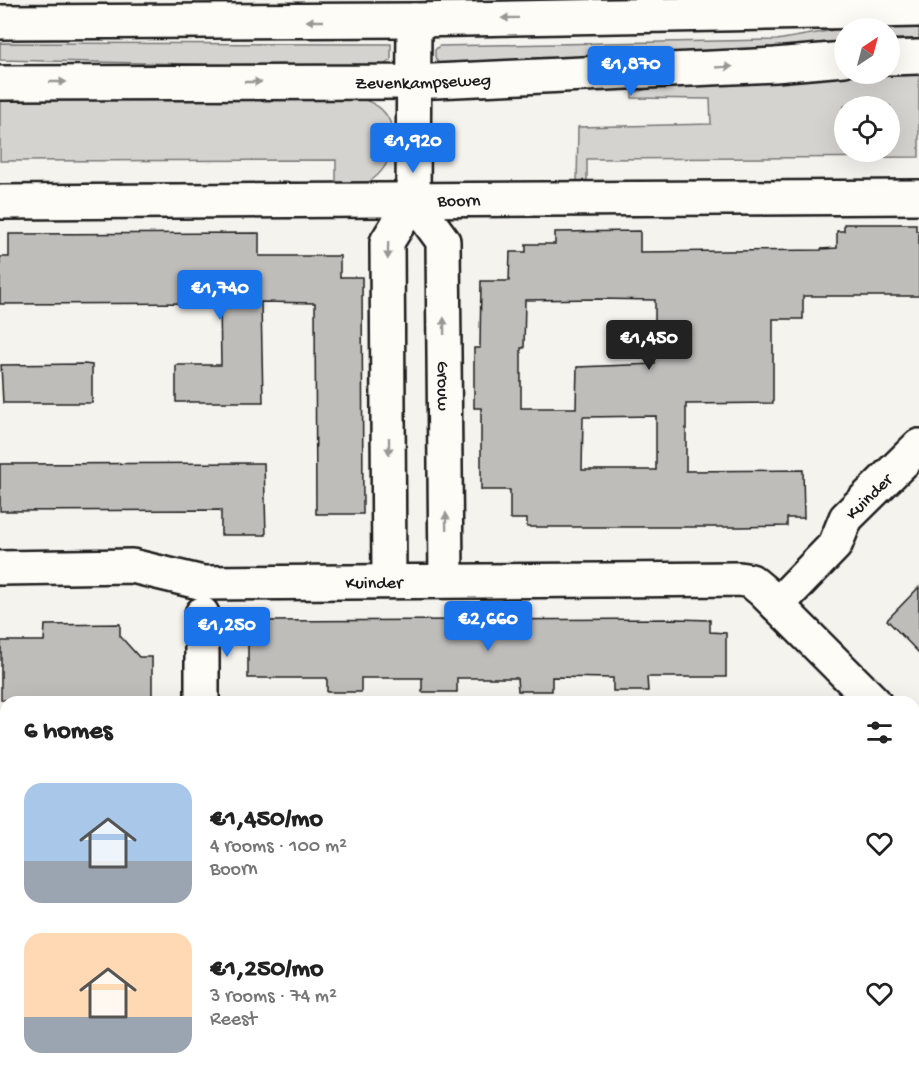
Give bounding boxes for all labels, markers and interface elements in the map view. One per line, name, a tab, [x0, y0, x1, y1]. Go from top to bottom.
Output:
one-way arrow	[501, 13, 520, 23]
one-way arrow	[306, 16, 325, 26]
north arrow	[834, 18, 900, 84]
map controls	[834, 18, 900, 162]
pin: €1,870	[582, 46, 680, 97]
text: €1,870	[602, 54, 660, 77]
one-way arrow	[714, 62, 733, 71]
street label: Zevenkampseweg	[355, 70, 491, 95]
one-way arrow	[244, 77, 263, 87]
one-way arrow	[49, 78, 68, 87]
button: locate	[834, 96, 900, 162]
pin: €1,920	[364, 123, 462, 174]
text: €1,920	[384, 131, 442, 154]
street label: Boorn	[437, 191, 481, 213]
one-way arrow	[383, 242, 393, 261]
pin: €1,740	[171, 270, 269, 321]
text: €1,740	[191, 278, 249, 301]
one-way arrow	[439, 317, 449, 336]
pin: €1,450	[600, 320, 698, 371]
text: €1,450	[620, 328, 678, 351]
street label: Grouw	[431, 361, 453, 411]
one-way arrow	[384, 437, 394, 456]
street label: Kuinder	[842, 469, 899, 525]
one-way arrow	[441, 512, 451, 531]
street label: Kuinder	[345, 573, 404, 595]
pin: €2,660	[439, 601, 537, 652]
pin: €1,250	[178, 607, 276, 658]
text: €2,660	[458, 609, 518, 632]
text: €1,250	[198, 615, 256, 638]
icon: filters	[863, 716, 896, 749]
text: 6 homes	[24, 717, 112, 748]
text: €1,450/mo	[210, 805, 323, 836]
icon: home	[72, 807, 144, 879]
icon: heart	[863, 827, 896, 860]
text: 4 rooms · 100 m²	[210, 836, 347, 859]
text: Boorn	[210, 859, 258, 882]
text: €1,250/mo	[210, 955, 324, 986]
icon: home	[72, 957, 144, 1029]
icon: heart	[863, 977, 896, 1010]
text: 3 rooms · 74 m²	[210, 986, 337, 1009]
text: Reest	[210, 1009, 257, 1032]

